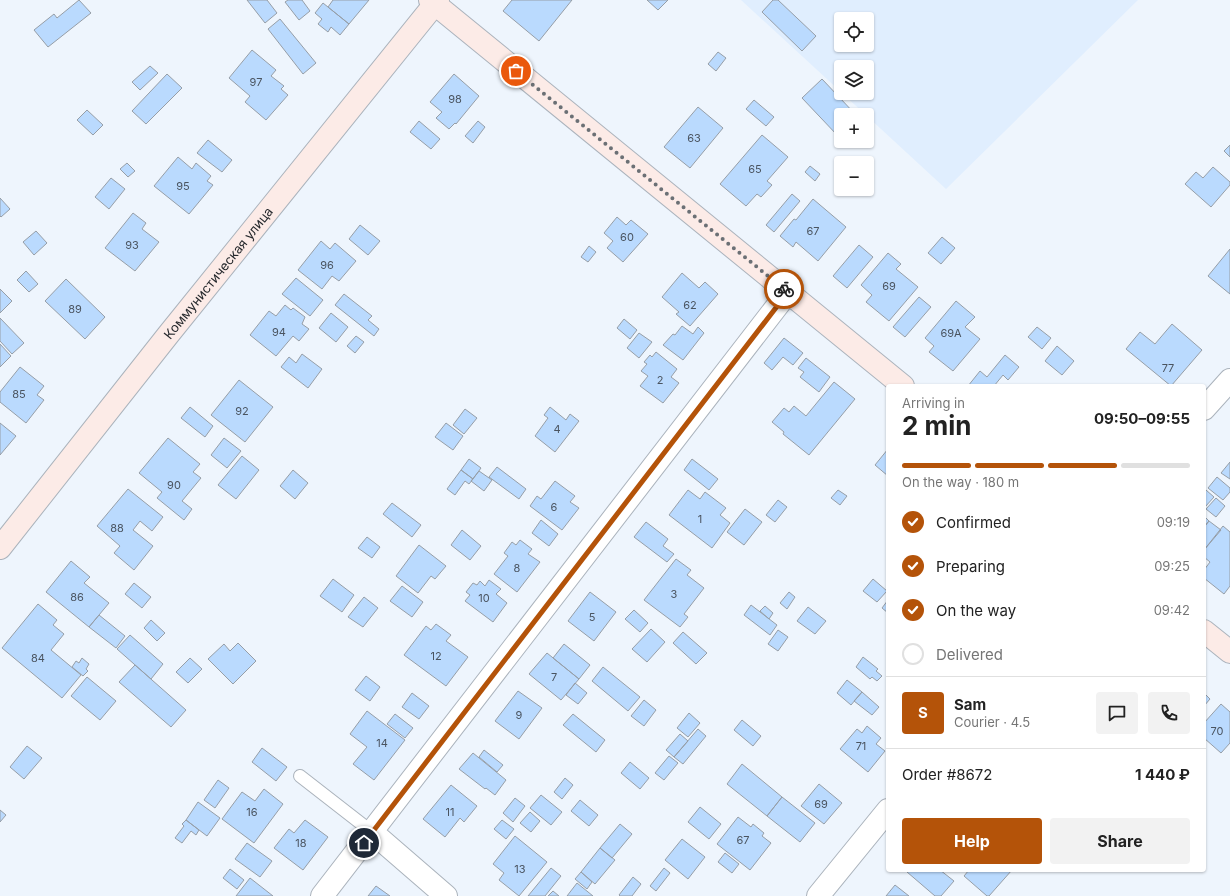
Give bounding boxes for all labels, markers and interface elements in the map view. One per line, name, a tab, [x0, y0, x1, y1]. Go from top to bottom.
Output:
map controls	[834, 12, 874, 196]
button: locate	[834, 12, 874, 52]
pin	[499, 54, 533, 88]
icon: bag	[505, 60, 527, 82]
button: layers	[834, 60, 874, 100]
house number: 97	[250, 75, 262, 89]
house number: 98	[448, 92, 462, 106]
button: +	[834, 108, 874, 148]
house number: 63	[687, 131, 701, 145]
button: −	[834, 156, 874, 196]
house number: 65	[748, 162, 762, 176]
house number: 95	[176, 179, 190, 193]
street label: Коммунистическая улица	[160, 204, 276, 342]
house number: 67	[806, 224, 820, 238]
house number: 60	[620, 230, 634, 244]
house number: 93	[125, 238, 139, 252]
house number: 96	[320, 258, 334, 272]
courier	[764, 269, 804, 309]
icon: bike	[773, 278, 795, 300]
house number: 69	[882, 279, 896, 293]
house number: 62	[683, 298, 697, 312]
house number: 89	[68, 302, 82, 316]
house number: 94	[272, 325, 286, 339]
house number: 69А	[940, 326, 962, 340]
house number: 77	[1162, 361, 1174, 375]
house number: 2	[657, 373, 663, 387]
house number: 85	[12, 387, 26, 401]
text: Arriving in	[902, 395, 965, 411]
house number: 92	[235, 404, 249, 418]
text: 09:50–09:55	[1094, 409, 1190, 428]
text: 2 min	[902, 410, 972, 441]
house number: 4	[553, 422, 561, 436]
text: On the way · 180 m	[902, 474, 1019, 490]
house number: 90	[167, 478, 181, 492]
house number: 6	[551, 500, 558, 514]
icon: check	[902, 511, 924, 533]
house number: 1	[698, 512, 702, 526]
text: Confirmed	[936, 513, 1011, 532]
text: 09:19	[1157, 514, 1190, 530]
house number: 88	[110, 521, 124, 535]
icon: check	[902, 555, 924, 577]
text: Preparing	[936, 557, 1005, 576]
text: 09:25	[1154, 558, 1190, 574]
house number: 8	[514, 561, 521, 575]
house number: 3	[671, 587, 678, 601]
house number: 86	[70, 590, 84, 604]
house number: 10	[478, 591, 490, 605]
icon: check	[902, 599, 924, 621]
text: On the way	[936, 601, 1016, 620]
text: 09:42	[1154, 602, 1190, 618]
house number: 5	[589, 610, 596, 624]
text: Delivered	[936, 645, 1003, 664]
house number: 12	[430, 649, 442, 663]
house number: 84	[31, 651, 45, 665]
house number: 7	[551, 670, 557, 684]
button: chat	[1096, 692, 1138, 734]
button: phone	[1148, 692, 1190, 734]
text: Sam	[954, 695, 986, 714]
text: S	[918, 703, 928, 722]
house number: 9	[516, 708, 523, 722]
text: Courier · 4.5	[954, 714, 1030, 730]
house number: 70	[1211, 724, 1224, 738]
house number: 14	[376, 736, 388, 750]
house number: 71	[856, 739, 866, 753]
text: Order #8672	[902, 765, 992, 784]
text: 1 440 ₽	[1135, 765, 1190, 784]
house number: 69	[814, 797, 828, 811]
house number: 16	[246, 805, 258, 819]
house number: 11	[446, 805, 454, 819]
button: Help	[902, 818, 1042, 864]
button: Share	[1050, 818, 1190, 864]
pin	[347, 826, 381, 860]
icon: home	[353, 832, 375, 854]
house number: 67	[736, 833, 750, 847]
house number: 18	[295, 836, 307, 850]
house number: 13	[514, 862, 526, 876]

